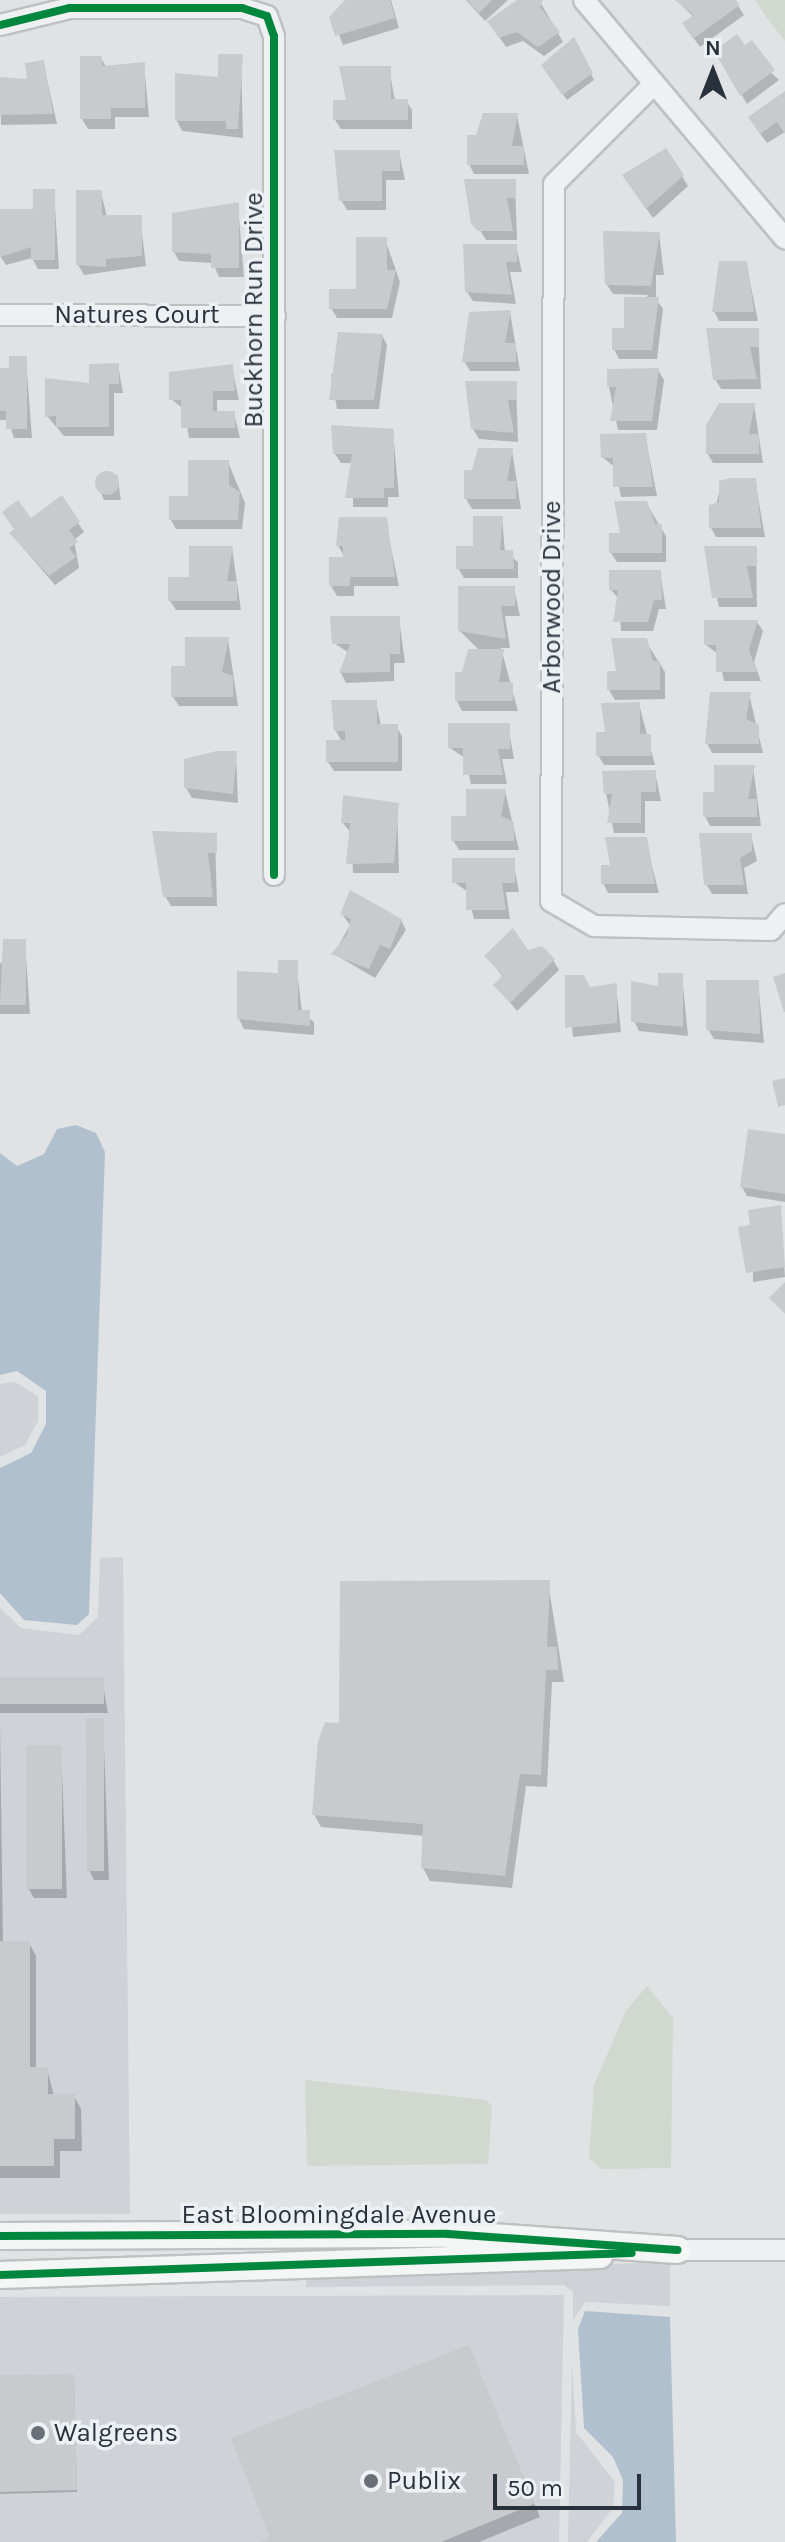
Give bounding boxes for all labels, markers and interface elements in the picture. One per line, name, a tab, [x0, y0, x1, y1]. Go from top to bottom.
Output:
north arrow	[673, 32, 753, 112]
text: N	[705, 35, 721, 61]
street label: Buckhorn Run Drive	[238, 192, 270, 428]
street label: Natures Court	[54, 299, 220, 331]
street label: Arborwood Drive	[536, 501, 568, 693]
street label: East Bloomingdale Avenue	[182, 2199, 496, 2231]
place label: Walgreens	[54, 2417, 178, 2449]
marker: Walgreens	[29, 2424, 47, 2442]
scale bar	[497, 2458, 645, 2508]
place label: Publix	[387, 2465, 461, 2497]
marker: Publix	[362, 2472, 380, 2490]
text: 50 m	[507, 2474, 563, 2502]

